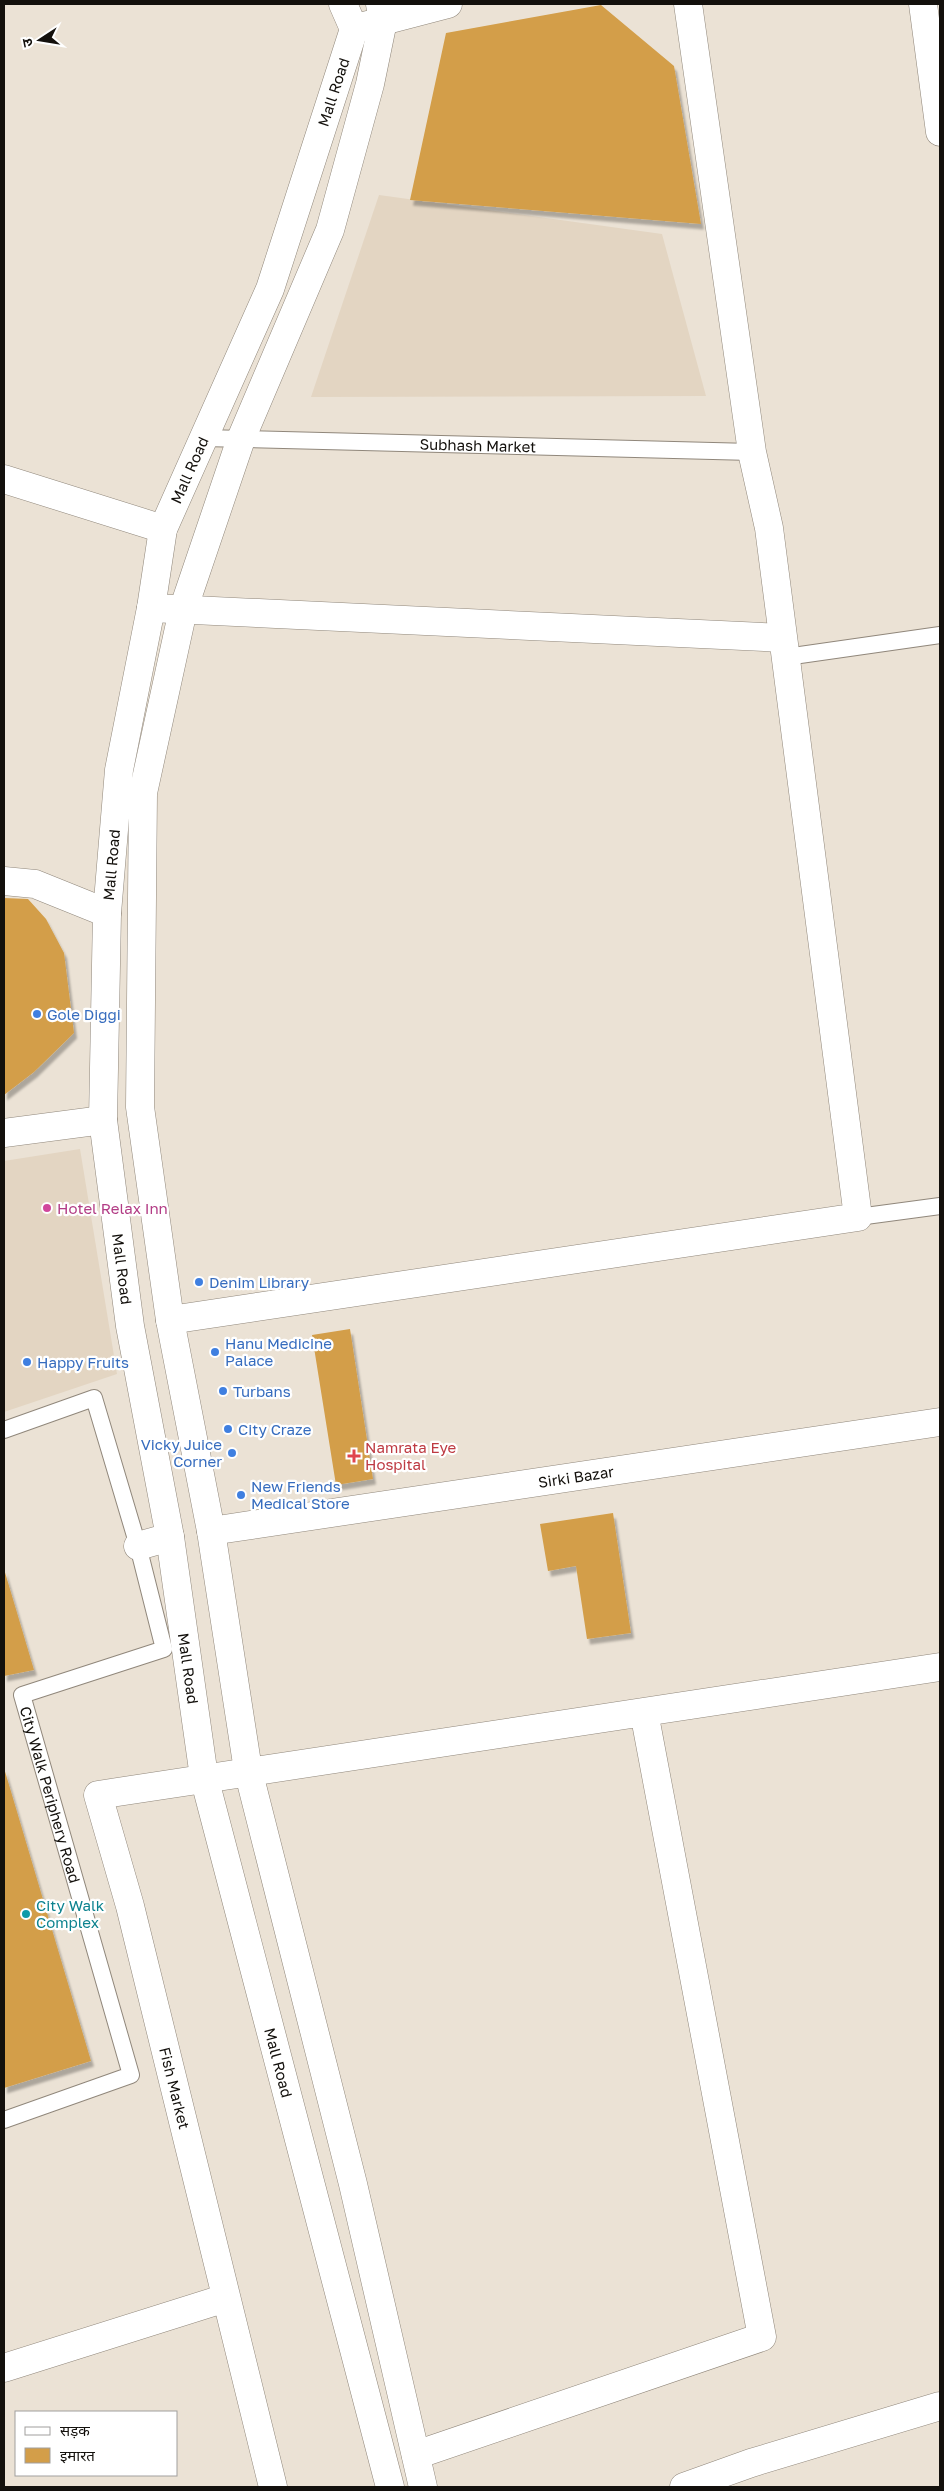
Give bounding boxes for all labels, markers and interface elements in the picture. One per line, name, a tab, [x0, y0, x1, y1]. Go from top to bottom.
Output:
north arrow	[15, 15, 65, 65]
text: उ	[17, 36, 36, 49]
street label: Mall Road	[313, 55, 353, 129]
street label: Mall Road	[166, 434, 212, 506]
street label: Subhash Market	[419, 435, 536, 455]
street label: Mall Road	[99, 829, 123, 901]
place label: Gole Diggi	[47, 1005, 121, 1023]
marker: Gole Diggi	[31, 1008, 43, 1020]
place label: Hotel Relax Inn	[57, 1199, 168, 1217]
marker: Hotel Relax Inn	[41, 1202, 53, 1214]
street label: Mall Road	[109, 1232, 136, 1305]
place label: Denim Library	[209, 1273, 310, 1291]
marker: Denim Library	[193, 1276, 205, 1288]
place label: Hanu Medicine Palace	[225, 1334, 332, 1369]
marker: Hanu Medicine Palace	[209, 1346, 221, 1358]
place label: Happy Fruits	[37, 1353, 129, 1371]
marker: Happy Fruits	[21, 1356, 33, 1368]
place label: Turbans	[233, 1382, 291, 1400]
marker: Turbans	[217, 1385, 229, 1397]
place label: City Craze	[238, 1420, 312, 1438]
marker: City Craze	[222, 1423, 234, 1435]
place label: Vicky Juice Corner	[141, 1435, 222, 1470]
place label: Namrata Eye Hospital	[365, 1438, 457, 1473]
marker: Vicky Juice Corner	[226, 1447, 238, 1459]
marker: Namrata Eye Hospital	[347, 1449, 361, 1463]
street label: Sirki Bazar	[537, 1462, 615, 1491]
place label: New Friends Medical Store	[251, 1477, 350, 1512]
marker: New Friends Medical Store	[235, 1489, 247, 1501]
street label: Mall Road	[175, 1632, 203, 1705]
street label: City Walk Periphery Road	[17, 1704, 84, 1885]
place label: City Walk Complex	[36, 1896, 105, 1931]
marker: City Walk Complex	[20, 1908, 32, 1920]
street label: Mall Road	[261, 2026, 297, 2099]
street label: Fish Market	[156, 2045, 194, 2131]
legend	[15, 2411, 178, 2476]
text: सड़क	[60, 2421, 90, 2439]
text: इमारत	[60, 2446, 95, 2464]

